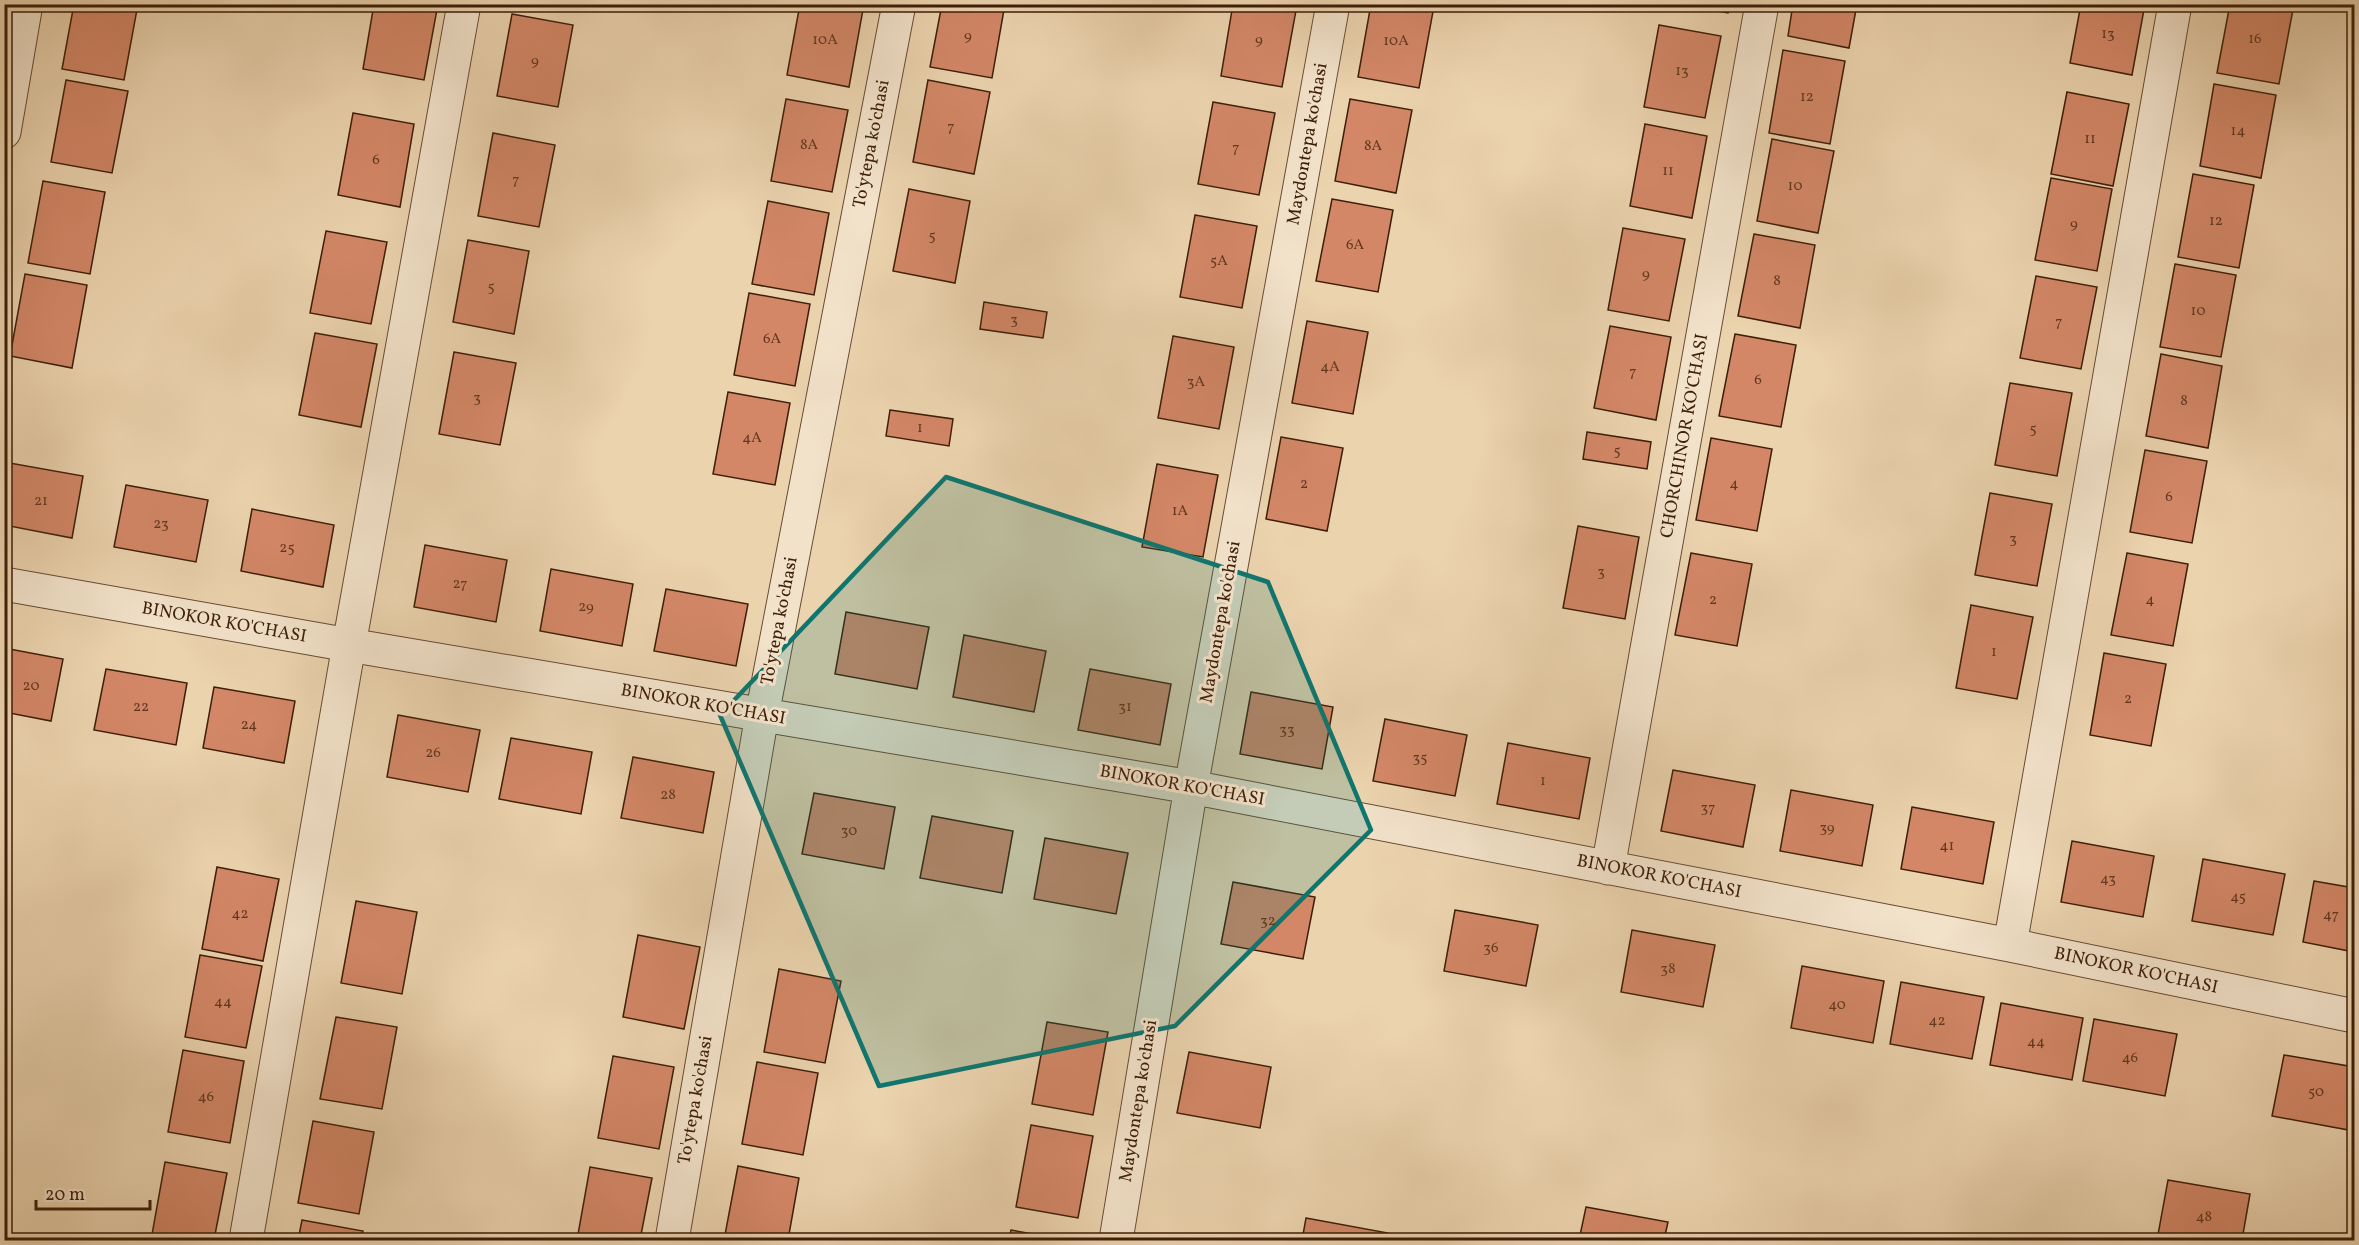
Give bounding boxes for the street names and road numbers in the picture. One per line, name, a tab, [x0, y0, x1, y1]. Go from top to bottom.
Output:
street label: Maydontepa ko'chasi	[1281, 61, 1335, 227]
street label: To'ytepa ko'chasi	[847, 78, 897, 210]
street label: CHORCHINOR KO'CHASI	[1655, 332, 1715, 540]
street label: Maydontepa ko'chasi	[1194, 539, 1248, 705]
street label: To'ytepa ko'chasi	[755, 555, 805, 687]
street label: BINOKOR KO'CHASI	[140, 596, 308, 650]
street label: BINOKOR KO'CHASI	[619, 678, 787, 732]
street label: BINOKOR KO'CHASI	[1098, 759, 1266, 813]
street label: BINOKOR KO'CHASI	[1575, 849, 1743, 905]
street label: BINOKOR KO'CHASI	[2052, 941, 2220, 1001]
street label: Maydontepa ko'chasi	[1114, 1018, 1164, 1184]
street label: To'ytepa ko'chasi	[672, 1034, 720, 1166]

